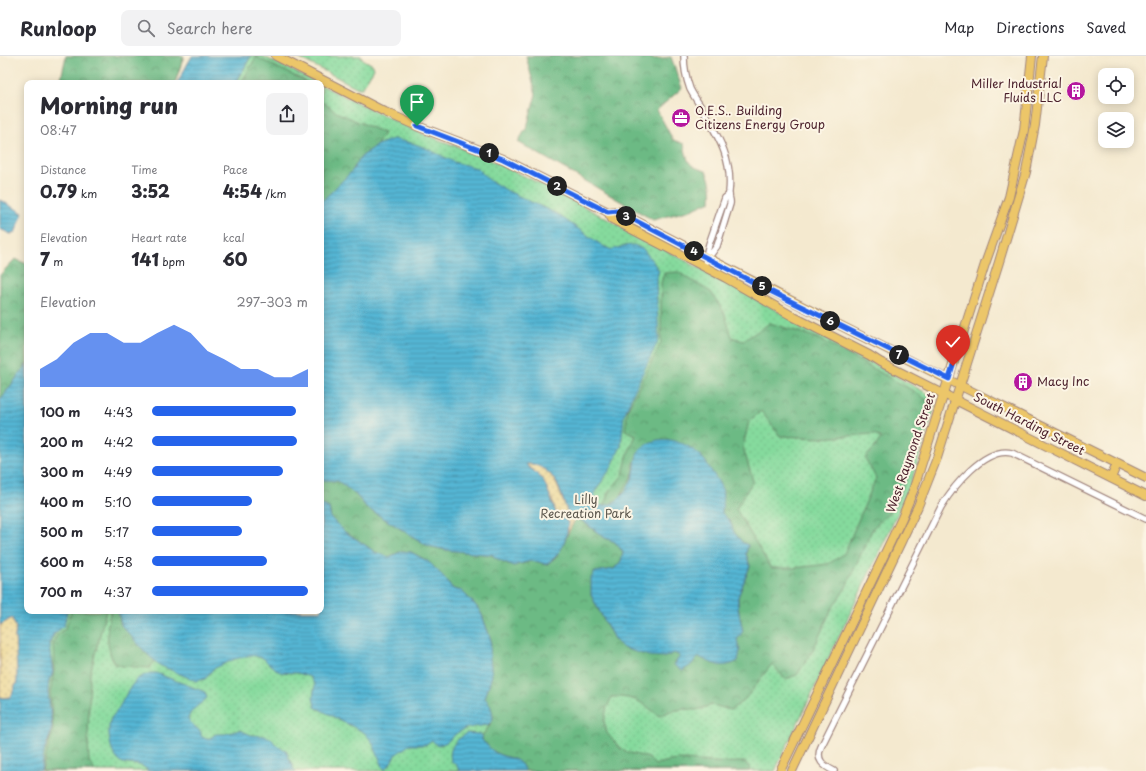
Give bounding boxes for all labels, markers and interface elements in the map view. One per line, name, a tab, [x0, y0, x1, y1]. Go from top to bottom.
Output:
search box	[121, 10, 401, 46]
text: Runloop	[20, 14, 97, 42]
text: Search here	[167, 16, 252, 39]
icon: search	[135, 17, 157, 39]
text: Map	[944, 17, 974, 38]
text: Directions	[996, 17, 1064, 38]
text: Saved	[1086, 17, 1126, 38]
map controls	[1098, 68, 1134, 148]
button: locate	[1098, 68, 1134, 104]
place label: Miller Industrial Fluids LLC	[971, 74, 1062, 106]
building icon: Miller Industrial Fluids LLC	[1065, 80, 1087, 102]
pin	[400, 85, 434, 126]
text: Morning run	[40, 88, 178, 121]
icon: arrive	[406, 91, 428, 113]
button: share	[266, 93, 308, 135]
place label: O.E.S.. Building Citizens Energy Group	[695, 101, 825, 133]
office icon: O.E.S.. Building Citizens Energy Group	[670, 107, 692, 129]
button: layers	[1098, 112, 1134, 148]
text: 08:47	[40, 120, 77, 139]
pin: 1	[479, 143, 499, 163]
text: 1	[486, 144, 492, 161]
text: Distance	[40, 161, 86, 178]
text: Time	[131, 161, 157, 178]
text: Pace	[223, 161, 247, 178]
pin: 2	[547, 176, 567, 196]
text: 2	[553, 177, 561, 194]
text: 0.79	[40, 178, 77, 204]
text: 3:52	[131, 178, 170, 204]
text: 4:54	[223, 178, 262, 204]
text: km	[77, 185, 97, 202]
text: /km	[262, 185, 287, 202]
pin: 3	[616, 206, 636, 226]
text: 3	[622, 207, 630, 224]
text: Elevation	[40, 229, 87, 246]
text: Heart rate	[131, 229, 187, 246]
text: kcal	[223, 229, 245, 246]
pin: 4	[684, 241, 704, 261]
text: 4	[690, 242, 698, 259]
text: 7	[40, 246, 50, 272]
text: 141	[131, 246, 159, 272]
text: 60	[223, 246, 247, 272]
text: m	[50, 253, 63, 270]
text: bpm	[159, 253, 185, 270]
pin: 5	[752, 276, 772, 296]
text: 5	[758, 277, 766, 294]
text: Elevation	[40, 292, 96, 311]
text: 297–303 m	[236, 292, 308, 311]
pin: 6	[820, 311, 840, 331]
text: 6	[826, 312, 834, 329]
pin	[936, 325, 970, 366]
icon: check	[942, 331, 964, 353]
pin: 7	[889, 345, 909, 365]
text: 7	[896, 346, 902, 363]
building icon: Macy Inc	[1012, 371, 1034, 393]
place label: Macy Inc	[1037, 372, 1089, 390]
street label: South Harding Street	[971, 387, 1088, 459]
street label: West Raymond Street	[881, 390, 939, 515]
text: 100 m	[40, 402, 81, 421]
text: 4:43	[104, 402, 133, 421]
text: 200 m	[40, 432, 84, 451]
text: 4:42	[104, 432, 134, 451]
text: 300 m	[40, 462, 84, 481]
text: 4:49	[104, 462, 132, 481]
park label: Lilly Recreation Park	[540, 490, 632, 522]
text: 400 m	[40, 492, 84, 511]
text: 5:10	[104, 492, 131, 511]
text: 500 m	[40, 522, 83, 541]
text: 5:17	[104, 522, 129, 541]
text: 600 m	[40, 552, 84, 571]
text: 4:58	[104, 552, 133, 571]
text: 700 m	[40, 582, 82, 601]
text: 4:37	[104, 582, 132, 601]

